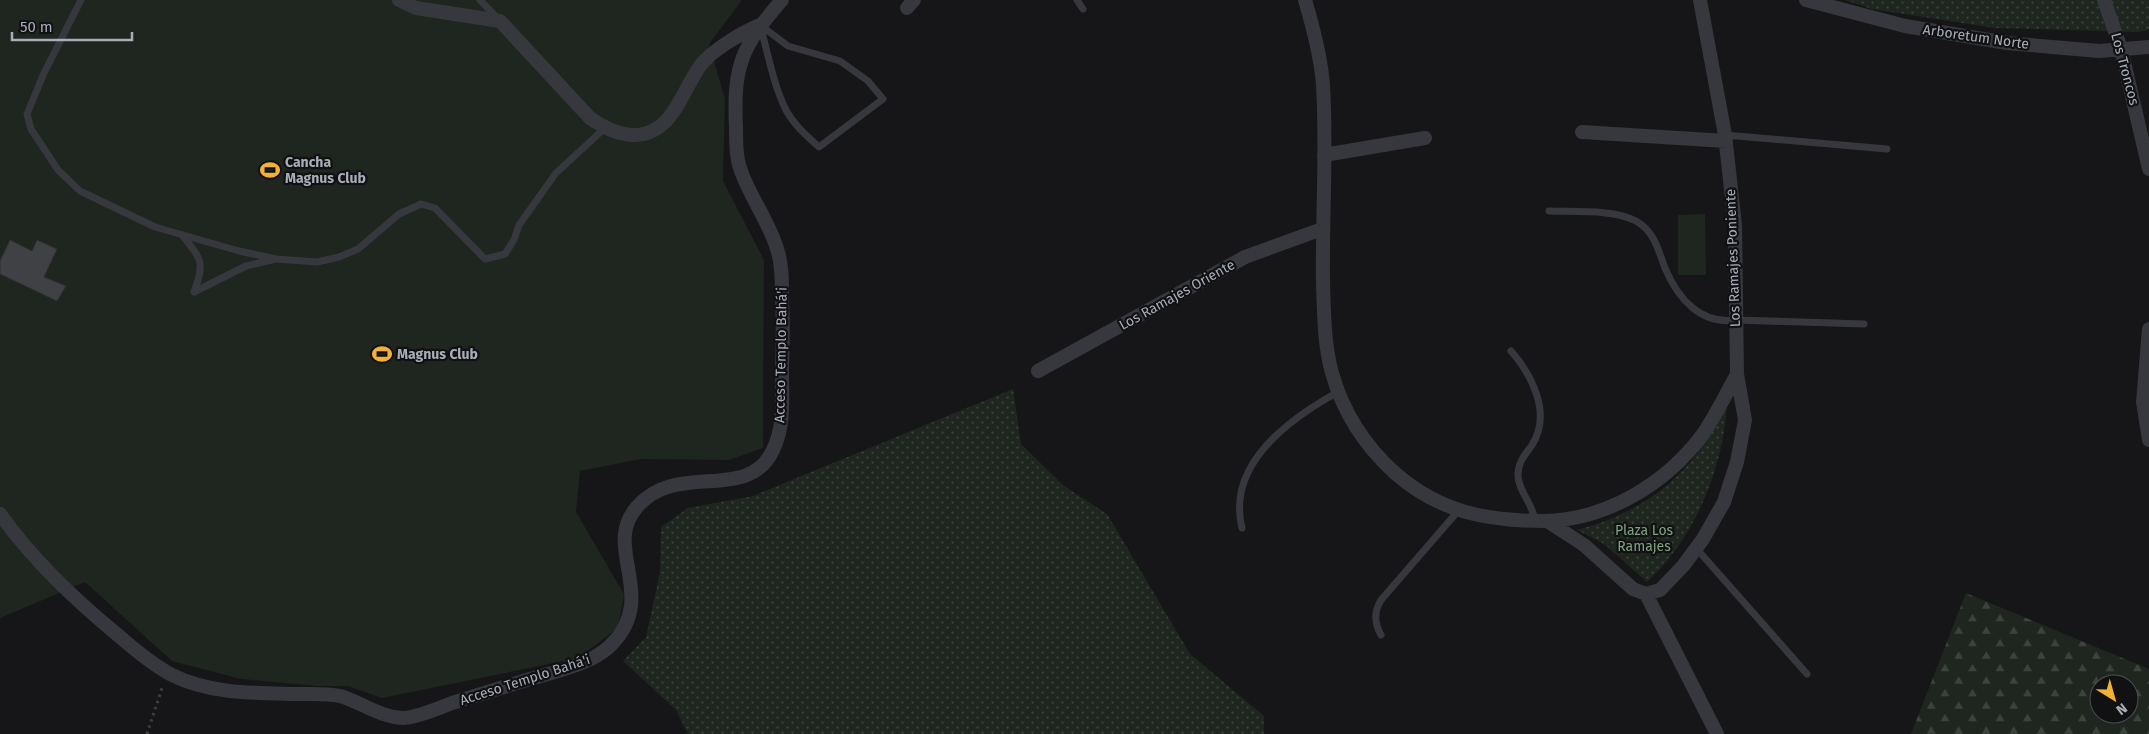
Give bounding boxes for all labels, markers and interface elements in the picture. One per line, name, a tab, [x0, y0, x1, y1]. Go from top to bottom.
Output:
scale bar	[12, 10, 132, 42]
text: 50 m	[20, 18, 53, 36]
street label: Arboretum Norte	[1922, 21, 2030, 53]
street label: Los Troncos	[2107, 31, 2143, 108]
place label: Cancha Magnus Club	[285, 154, 366, 187]
sports icon: Cancha Magnus Club	[259, 159, 281, 181]
street label: Los Ramajes Poniente	[1722, 188, 1744, 328]
street label: Los Ramajes Oriente	[1116, 256, 1238, 334]
street label: Acceso Templo Bahá'i	[771, 287, 791, 423]
sports icon: Magnus Club	[371, 343, 393, 365]
place label: Magnus Club	[397, 346, 478, 363]
park label: Plaza Los Ramajes	[1615, 522, 1674, 555]
street label: Acceso Templo Bahá'i	[458, 651, 592, 709]
north arrow	[2089, 674, 2139, 724]
text: N	[2113, 699, 2130, 719]

